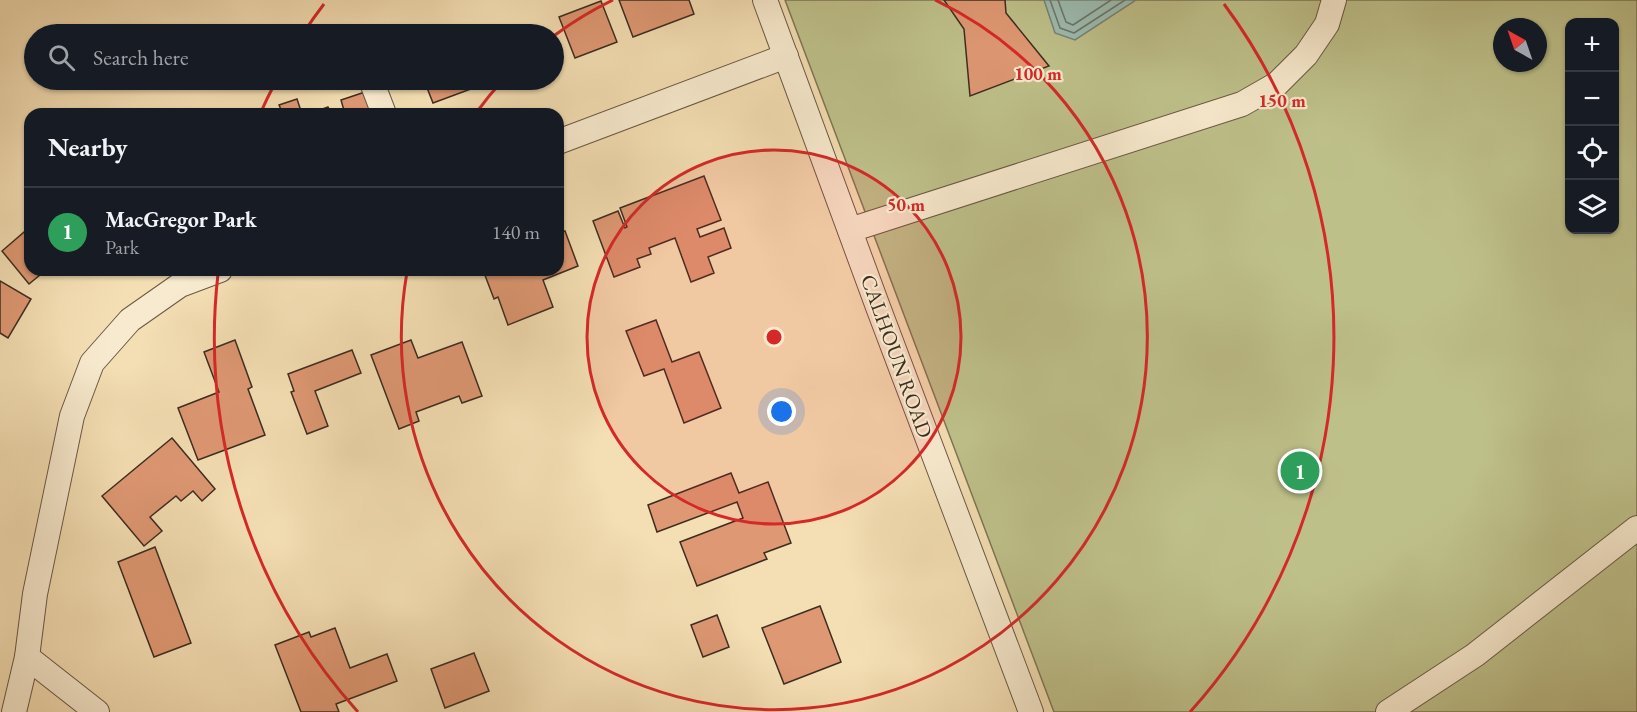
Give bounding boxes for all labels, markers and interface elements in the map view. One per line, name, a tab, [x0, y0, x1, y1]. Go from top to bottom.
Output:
north arrow	[1493, 18, 1547, 72]
map controls	[1565, 18, 1619, 234]
button: +	[1565, 18, 1619, 72]
search box	[24, 24, 564, 90]
icon: search	[45, 41, 78, 74]
text: Search here	[93, 43, 188, 72]
text: 100 m	[1014, 62, 1062, 85]
button: −	[1565, 72, 1619, 126]
text: 150 m	[1258, 89, 1306, 112]
button: locate	[1565, 126, 1619, 180]
text: Nearby	[48, 130, 128, 164]
button: layers	[1565, 180, 1619, 234]
text: 50 m	[887, 193, 925, 216]
text: MacGregor Park	[105, 205, 257, 234]
text: 1	[62, 219, 73, 245]
text: 140 m	[492, 219, 540, 245]
text: Park	[105, 234, 139, 260]
street label: CALHOUN ROAD	[855, 271, 939, 441]
centre of rings	[764, 327, 784, 347]
your location	[767, 397, 796, 426]
pin: 1	[1280, 448, 1320, 494]

